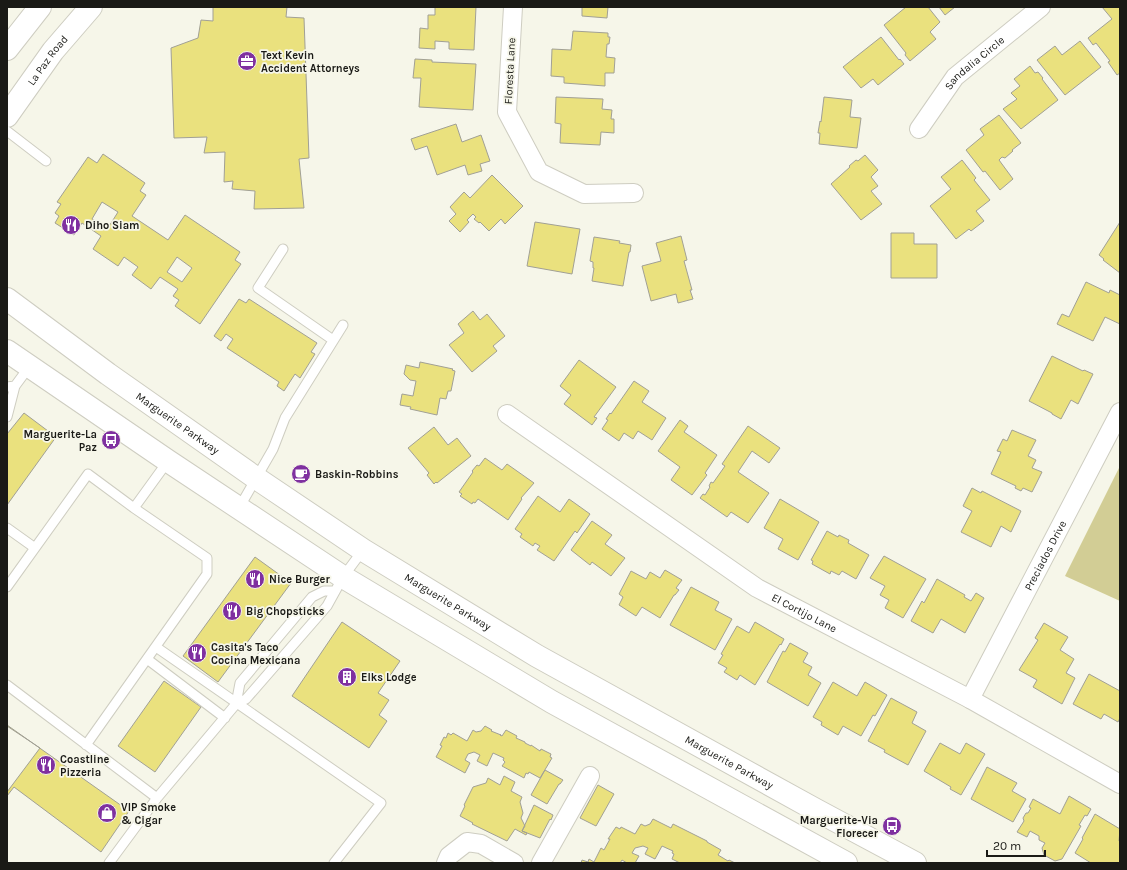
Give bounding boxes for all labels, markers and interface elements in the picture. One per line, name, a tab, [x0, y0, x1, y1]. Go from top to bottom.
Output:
street label: La Paz Road	[24, 32, 70, 88]
street label: Sandalia Circle	[942, 33, 1007, 92]
street label: Floresta Lane	[502, 37, 518, 105]
place label: Text Kevin Accident Attorneys	[261, 49, 360, 75]
office icon: Text Kevin Accident Attorneys	[236, 50, 258, 72]
restaurant icon: Diho Siam	[60, 214, 82, 236]
place label: Diho Siam	[85, 219, 140, 232]
street label: Marguerite Parkway	[133, 389, 222, 457]
place label: Marguerite-La Paz	[24, 428, 97, 454]
bus stop icon: Marguerite-La Paz	[100, 429, 122, 451]
cafe icon: Baskin-Robbins	[290, 463, 312, 485]
place label: Baskin-Robbins	[315, 468, 399, 481]
street label: Preciados Drive	[1021, 518, 1069, 593]
restaurant icon: Nice Burger	[244, 568, 266, 590]
street label: Marguerite Parkway	[402, 570, 493, 633]
place label: Nice Burger	[269, 573, 330, 586]
street label: El Cortijo Lane	[770, 590, 839, 635]
restaurant icon: Big Chopsticks	[221, 600, 243, 622]
place label: Big Chopsticks	[246, 605, 325, 618]
place label: Casita's Taco Cocina Mexicana	[211, 641, 300, 667]
restaurant icon: Casita's Taco Cocina Mexicana	[186, 642, 208, 664]
building icon: Elks Lodge	[336, 666, 358, 688]
place label: Elks Lodge	[361, 671, 417, 684]
street label: Marguerite Parkway	[683, 733, 776, 792]
place label: Coastline Pizzeria	[60, 753, 110, 779]
restaurant icon: Coastline Pizzeria	[35, 754, 57, 776]
place label: VIP Smoke & Cigar	[121, 801, 176, 827]
shop icon: VIP Smoke & Cigar	[96, 802, 118, 824]
place label: Marguerite-Via Florecer	[800, 814, 879, 840]
bus stop icon: Marguerite-Via Florecer	[881, 815, 903, 837]
scale bar	[987, 832, 1045, 858]
text: 20 m	[993, 839, 1021, 853]

